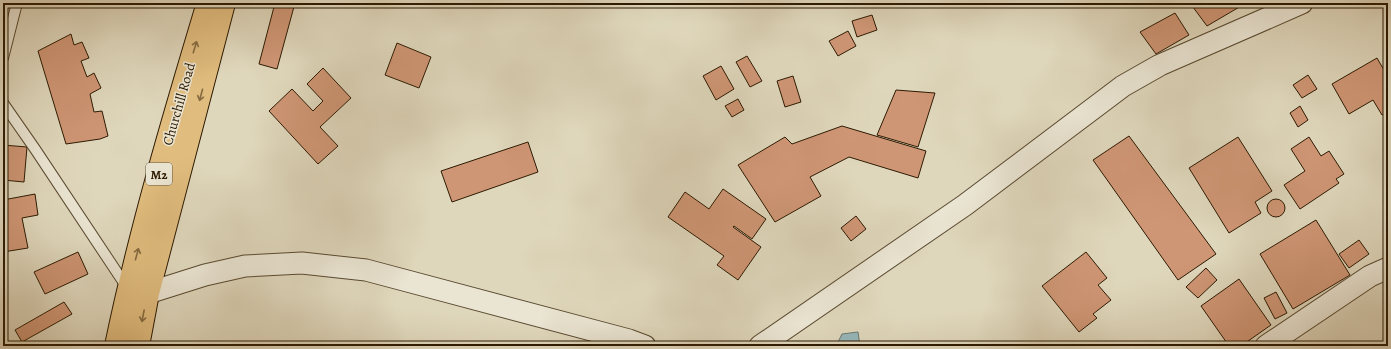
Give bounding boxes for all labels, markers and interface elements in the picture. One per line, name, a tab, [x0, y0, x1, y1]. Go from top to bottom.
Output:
one-way arrow	[192, 41, 199, 54]
street label: Churchill Road	[158, 60, 200, 148]
one-way arrow	[196, 88, 204, 101]
road number: M2	[146, 163, 172, 185]
one-way arrow	[134, 247, 141, 260]
one-way arrow	[139, 309, 147, 322]

